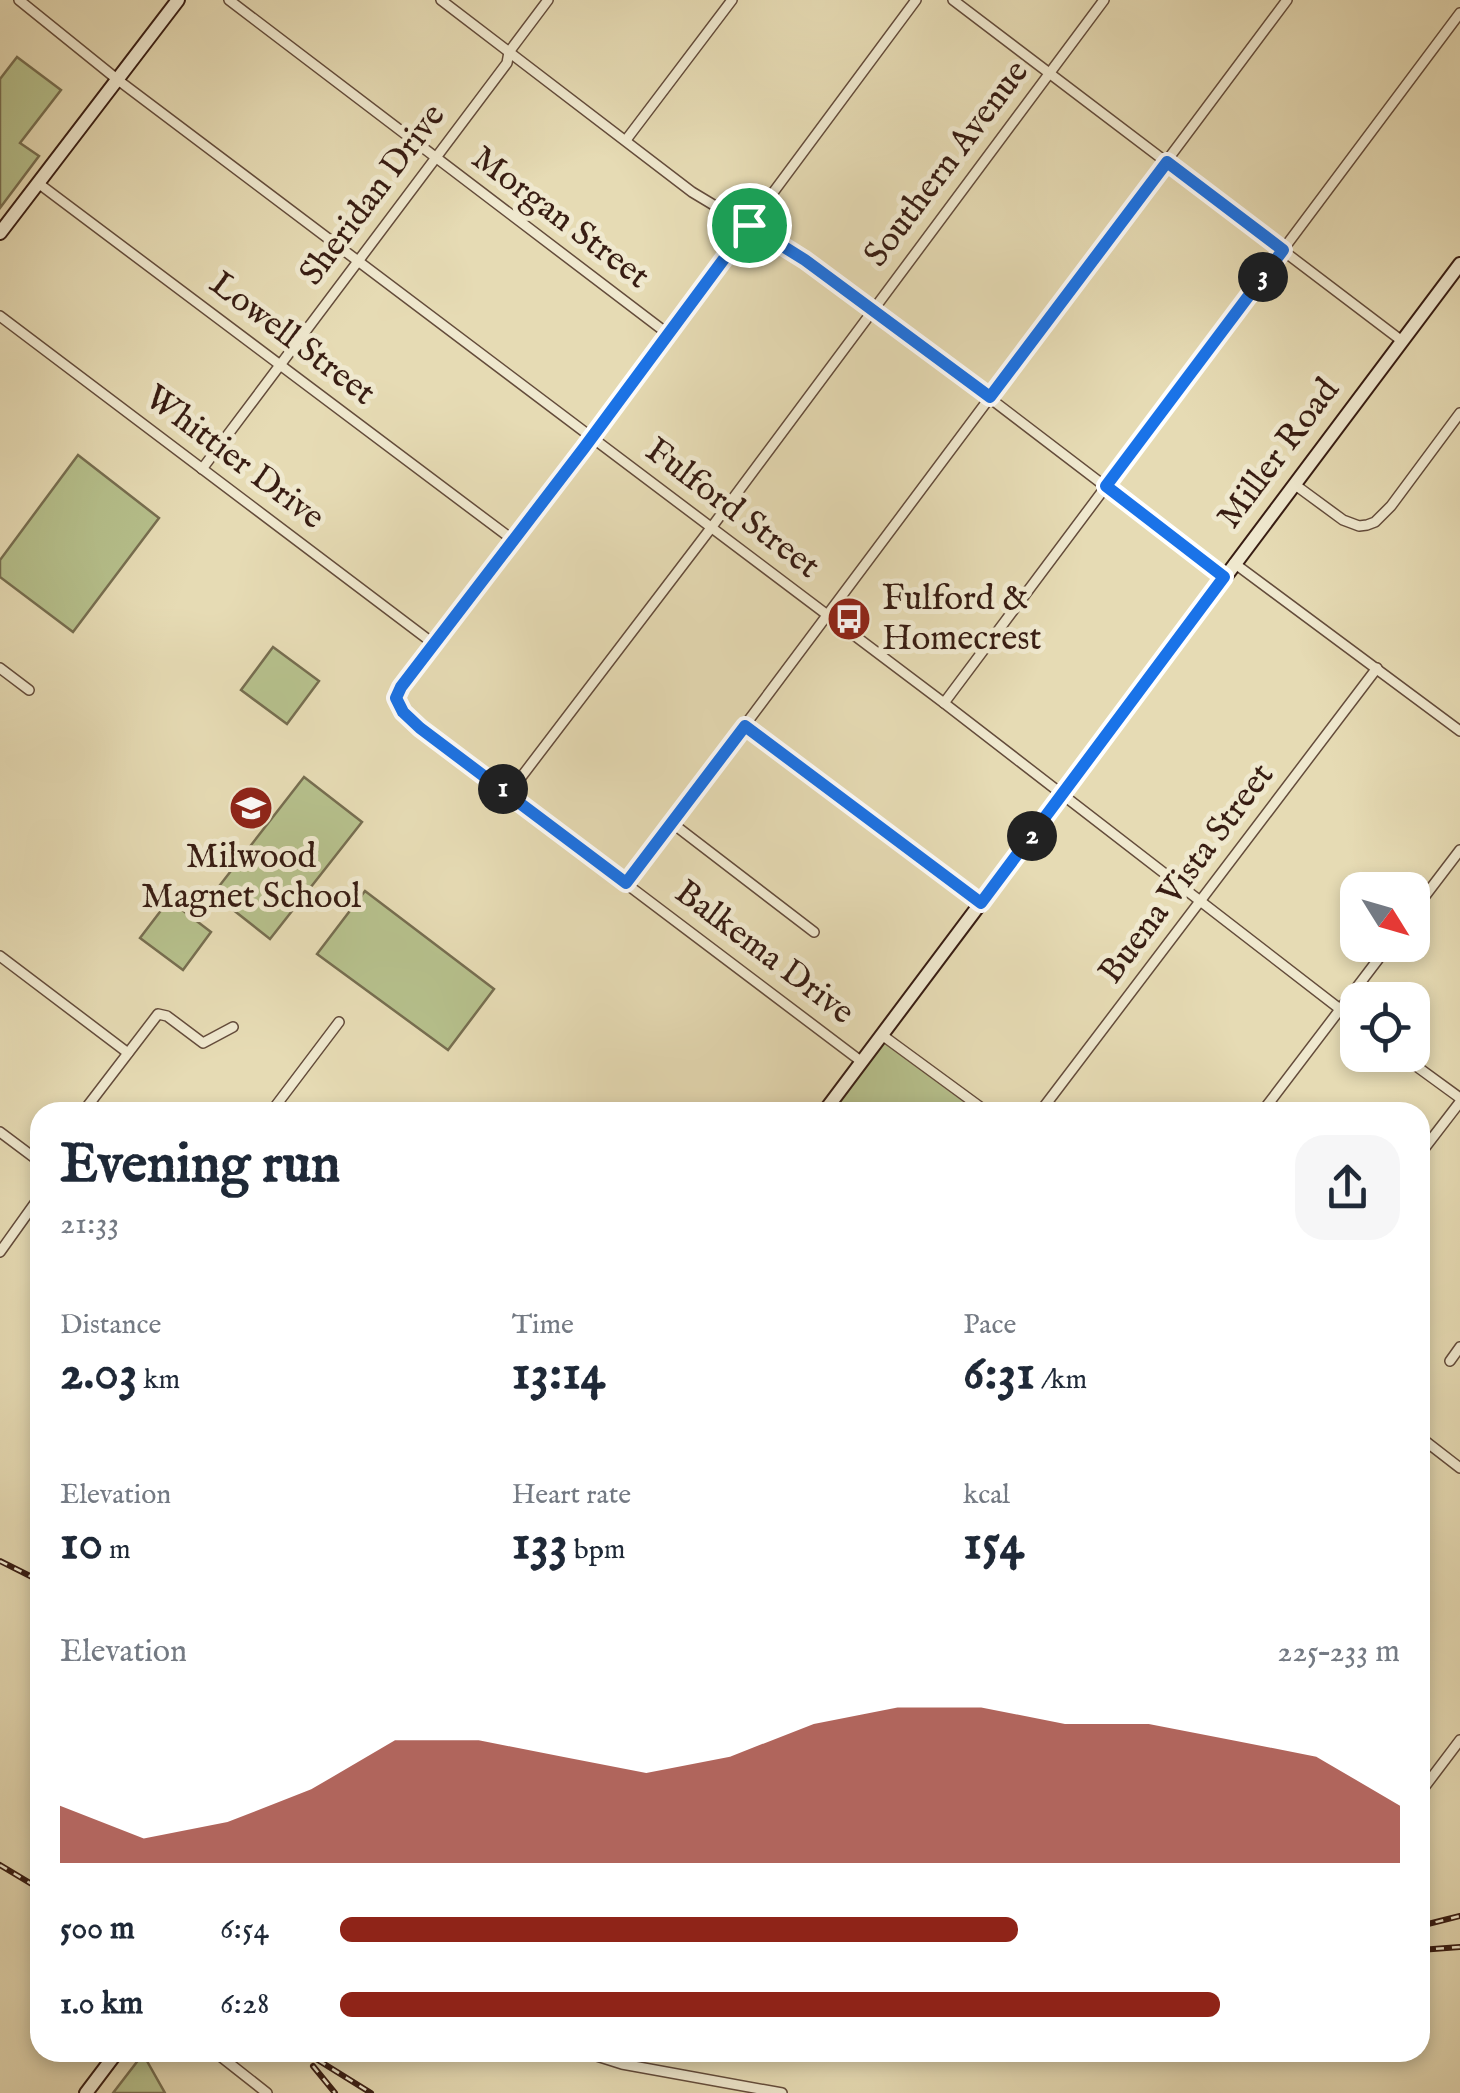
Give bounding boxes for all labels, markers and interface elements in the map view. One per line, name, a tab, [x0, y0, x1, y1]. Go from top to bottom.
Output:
street label: Southern Avenue	[855, 52, 1039, 276]
street label: Sheridan Drive	[290, 95, 456, 295]
street label: Morgan Street	[462, 136, 658, 300]
pin	[707, 183, 792, 268]
icon: arrive	[722, 198, 777, 253]
pin: 3	[1238, 252, 1288, 302]
text: 3	[1258, 259, 1268, 294]
street label: Lowell Street	[200, 262, 384, 416]
street label: Miller Road	[1208, 370, 1350, 538]
street label: Whittier Drive	[135, 376, 333, 540]
street label: Fulford Street	[636, 429, 828, 589]
place label: Fulford & Homecrest	[882, 577, 1042, 662]
bus stop icon: Fulford & Homecrest	[826, 596, 872, 642]
street label: Buena Vista Street	[1089, 755, 1285, 993]
pin: 1	[478, 764, 528, 814]
text: 1	[498, 771, 508, 806]
school or university icon: Milwood Magnet School	[228, 785, 274, 831]
pin: 2	[1007, 811, 1057, 861]
text: 2	[1025, 818, 1039, 853]
place label: Milwood Magnet School	[141, 835, 361, 920]
street label: Balkema Drive	[665, 871, 863, 1035]
north arrow	[1340, 872, 1430, 962]
map controls	[1340, 872, 1430, 1072]
button: locate	[1340, 982, 1430, 1072]
text: Evening run	[60, 1131, 340, 1201]
button: share	[1295, 1135, 1400, 1240]
text: 21:33	[60, 1204, 119, 1245]
text: Distance	[60, 1308, 161, 1343]
text: Time	[512, 1308, 574, 1343]
text: Pace	[963, 1308, 1016, 1343]
text: 2.03	[60, 1343, 137, 1406]
text: 13:14	[512, 1343, 605, 1406]
text: 6:31	[963, 1343, 1035, 1406]
text: km	[137, 1363, 180, 1398]
text: /km	[1035, 1363, 1087, 1398]
text: Elevation	[60, 1478, 171, 1513]
text: Heart rate	[512, 1478, 631, 1513]
text: kcal	[963, 1478, 1010, 1513]
text: 10	[60, 1513, 103, 1576]
text: 133	[512, 1513, 568, 1576]
text: 154	[963, 1513, 1024, 1576]
text: m	[103, 1533, 131, 1568]
text: bpm	[568, 1533, 625, 1568]
text: Elevation	[60, 1632, 187, 1673]
text: 225–233 m	[1277, 1632, 1400, 1673]
text: 500 m	[60, 1909, 135, 1950]
text: 6:54	[220, 1909, 269, 1950]
text: 1.0 km	[60, 1984, 143, 2025]
text: 6:28	[220, 1984, 270, 2025]

